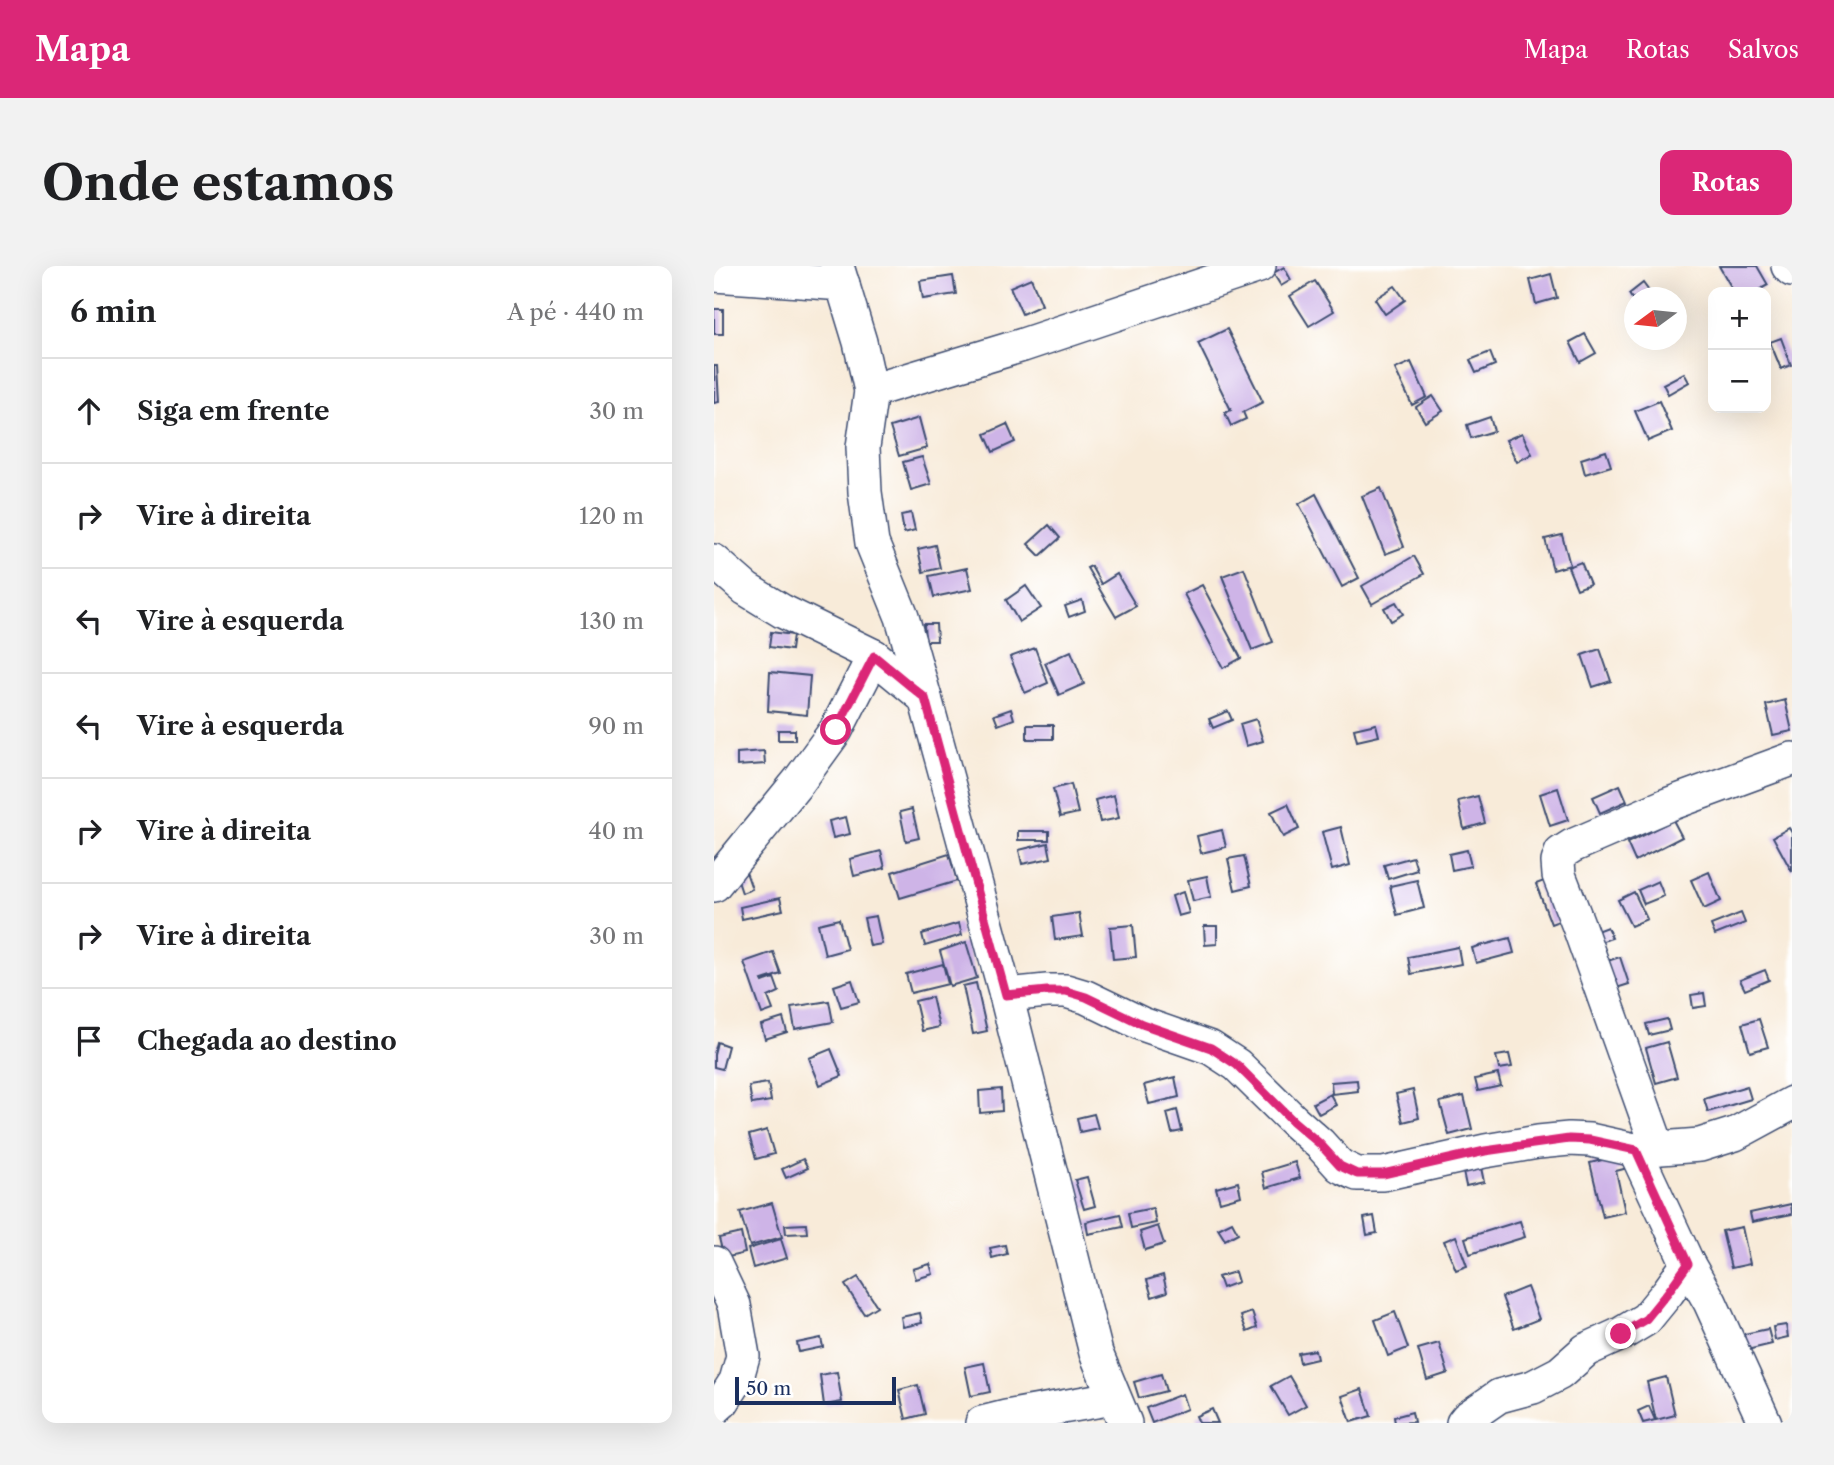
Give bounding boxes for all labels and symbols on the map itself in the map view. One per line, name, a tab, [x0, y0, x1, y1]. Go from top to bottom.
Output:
north arrow	[1624, 287, 1687, 350]
route start	[820, 714, 851, 745]
route end	[1605, 1318, 1636, 1349]
scale bar	[735, 1374, 896, 1406]

